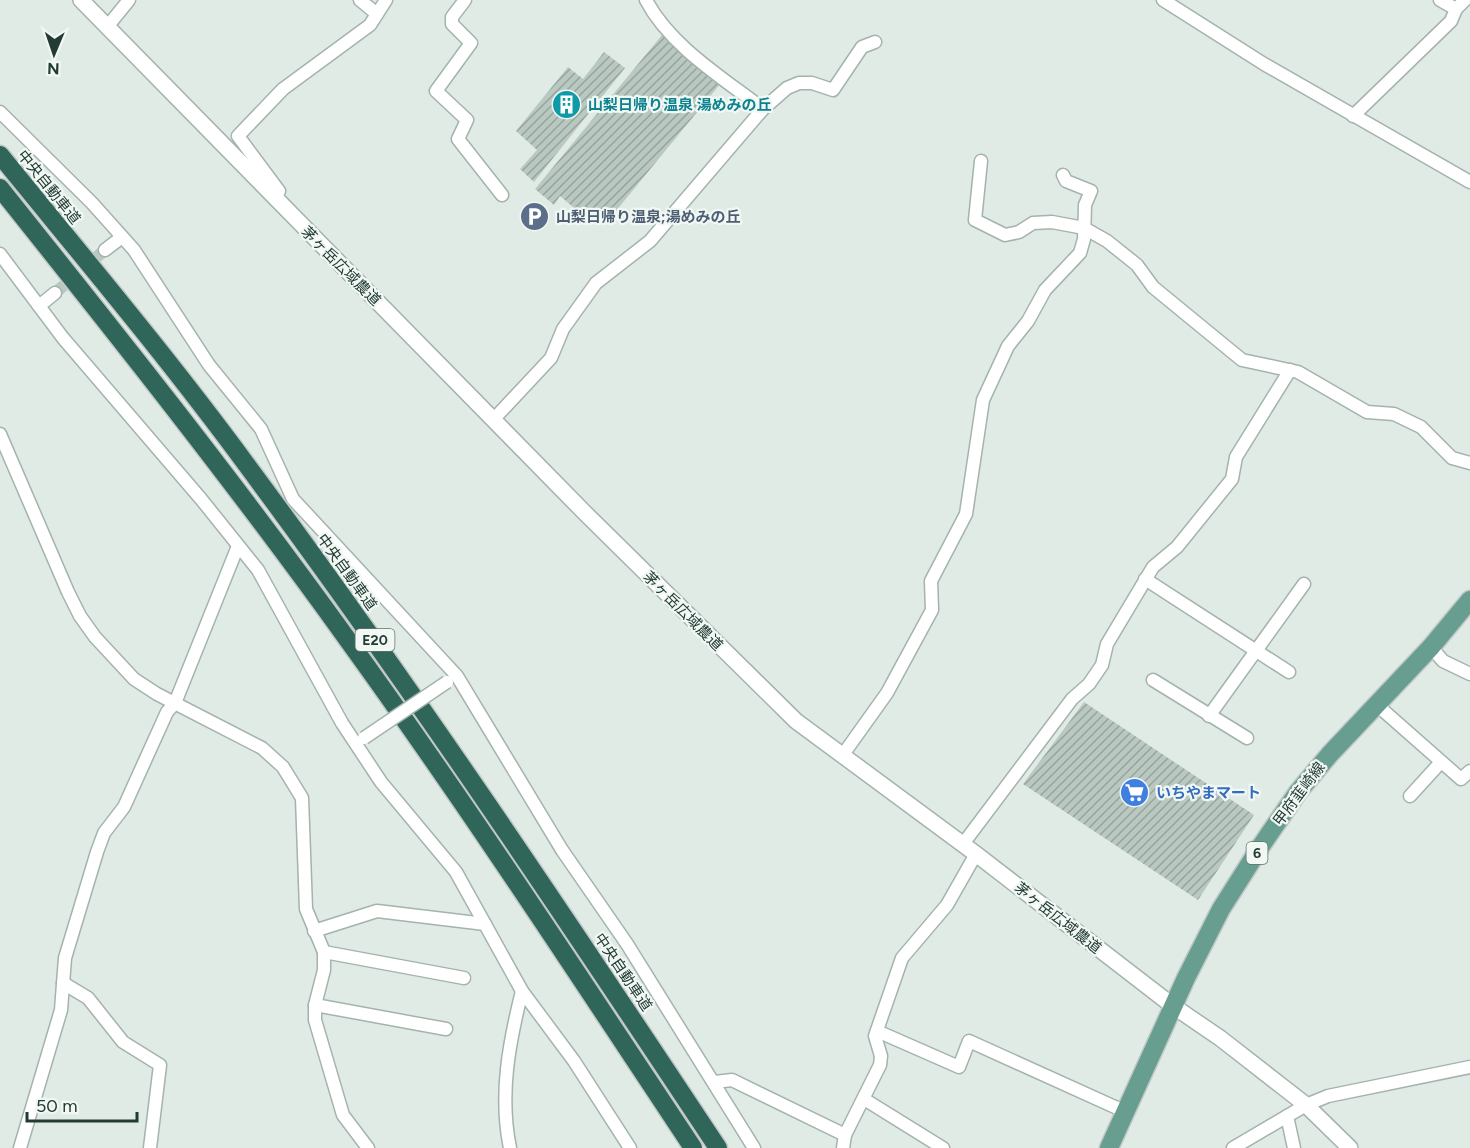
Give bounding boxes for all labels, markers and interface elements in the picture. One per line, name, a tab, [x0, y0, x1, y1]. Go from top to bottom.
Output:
north arrow	[24, 24, 84, 84]
text: N	[47, 59, 60, 78]
building icon: 山梨日帰り温泉 湯めみの丘	[551, 89, 583, 121]
place label: 山梨日帰り温泉 湯めみの丘	[588, 96, 772, 114]
street label: 中央自動車道	[14, 146, 84, 228]
parking icon: 山梨日帰り温泉;湯めみの丘	[519, 201, 551, 233]
place label: 山梨日帰り温泉;湯めみの丘	[556, 208, 741, 226]
street label: 茅ヶ岳広域農道	[298, 223, 384, 309]
street label: 中央自動車道	[313, 530, 381, 614]
street label: 茅ヶ岳広域農道	[640, 568, 726, 654]
road number: E20	[356, 629, 394, 651]
street label: 甲府韮崎線	[1269, 759, 1329, 829]
supermarket icon: いちやまマート	[1119, 777, 1151, 809]
place label: いちやまマート	[1156, 784, 1261, 802]
road number: 6	[1246, 842, 1268, 864]
street label: 茅ヶ岳広域農道	[1011, 879, 1105, 957]
street label: 中央自動車道	[590, 930, 656, 1014]
scale bar	[27, 1085, 136, 1123]
text: 50 m	[36, 1095, 78, 1117]

